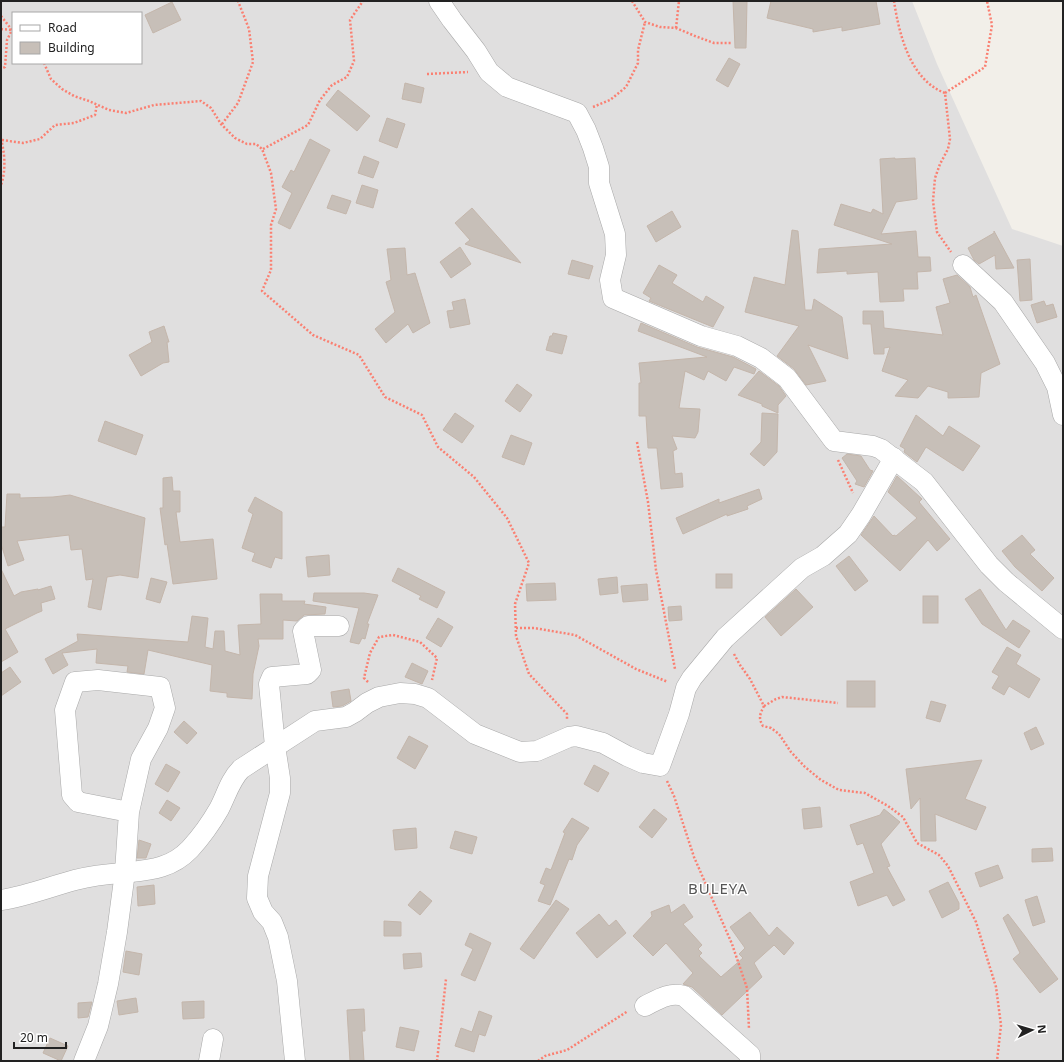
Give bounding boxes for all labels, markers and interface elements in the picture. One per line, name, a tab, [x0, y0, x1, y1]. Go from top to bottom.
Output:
legend	[12, 12, 142, 64]
text: Road	[48, 19, 77, 36]
text: Building	[48, 39, 95, 56]
district label: BULEYA	[688, 878, 748, 898]
north arrow	[1012, 1010, 1052, 1050]
scale bar	[14, 1024, 66, 1050]
text: N	[1035, 1024, 1050, 1034]
text: 20 m	[20, 1029, 48, 1046]

